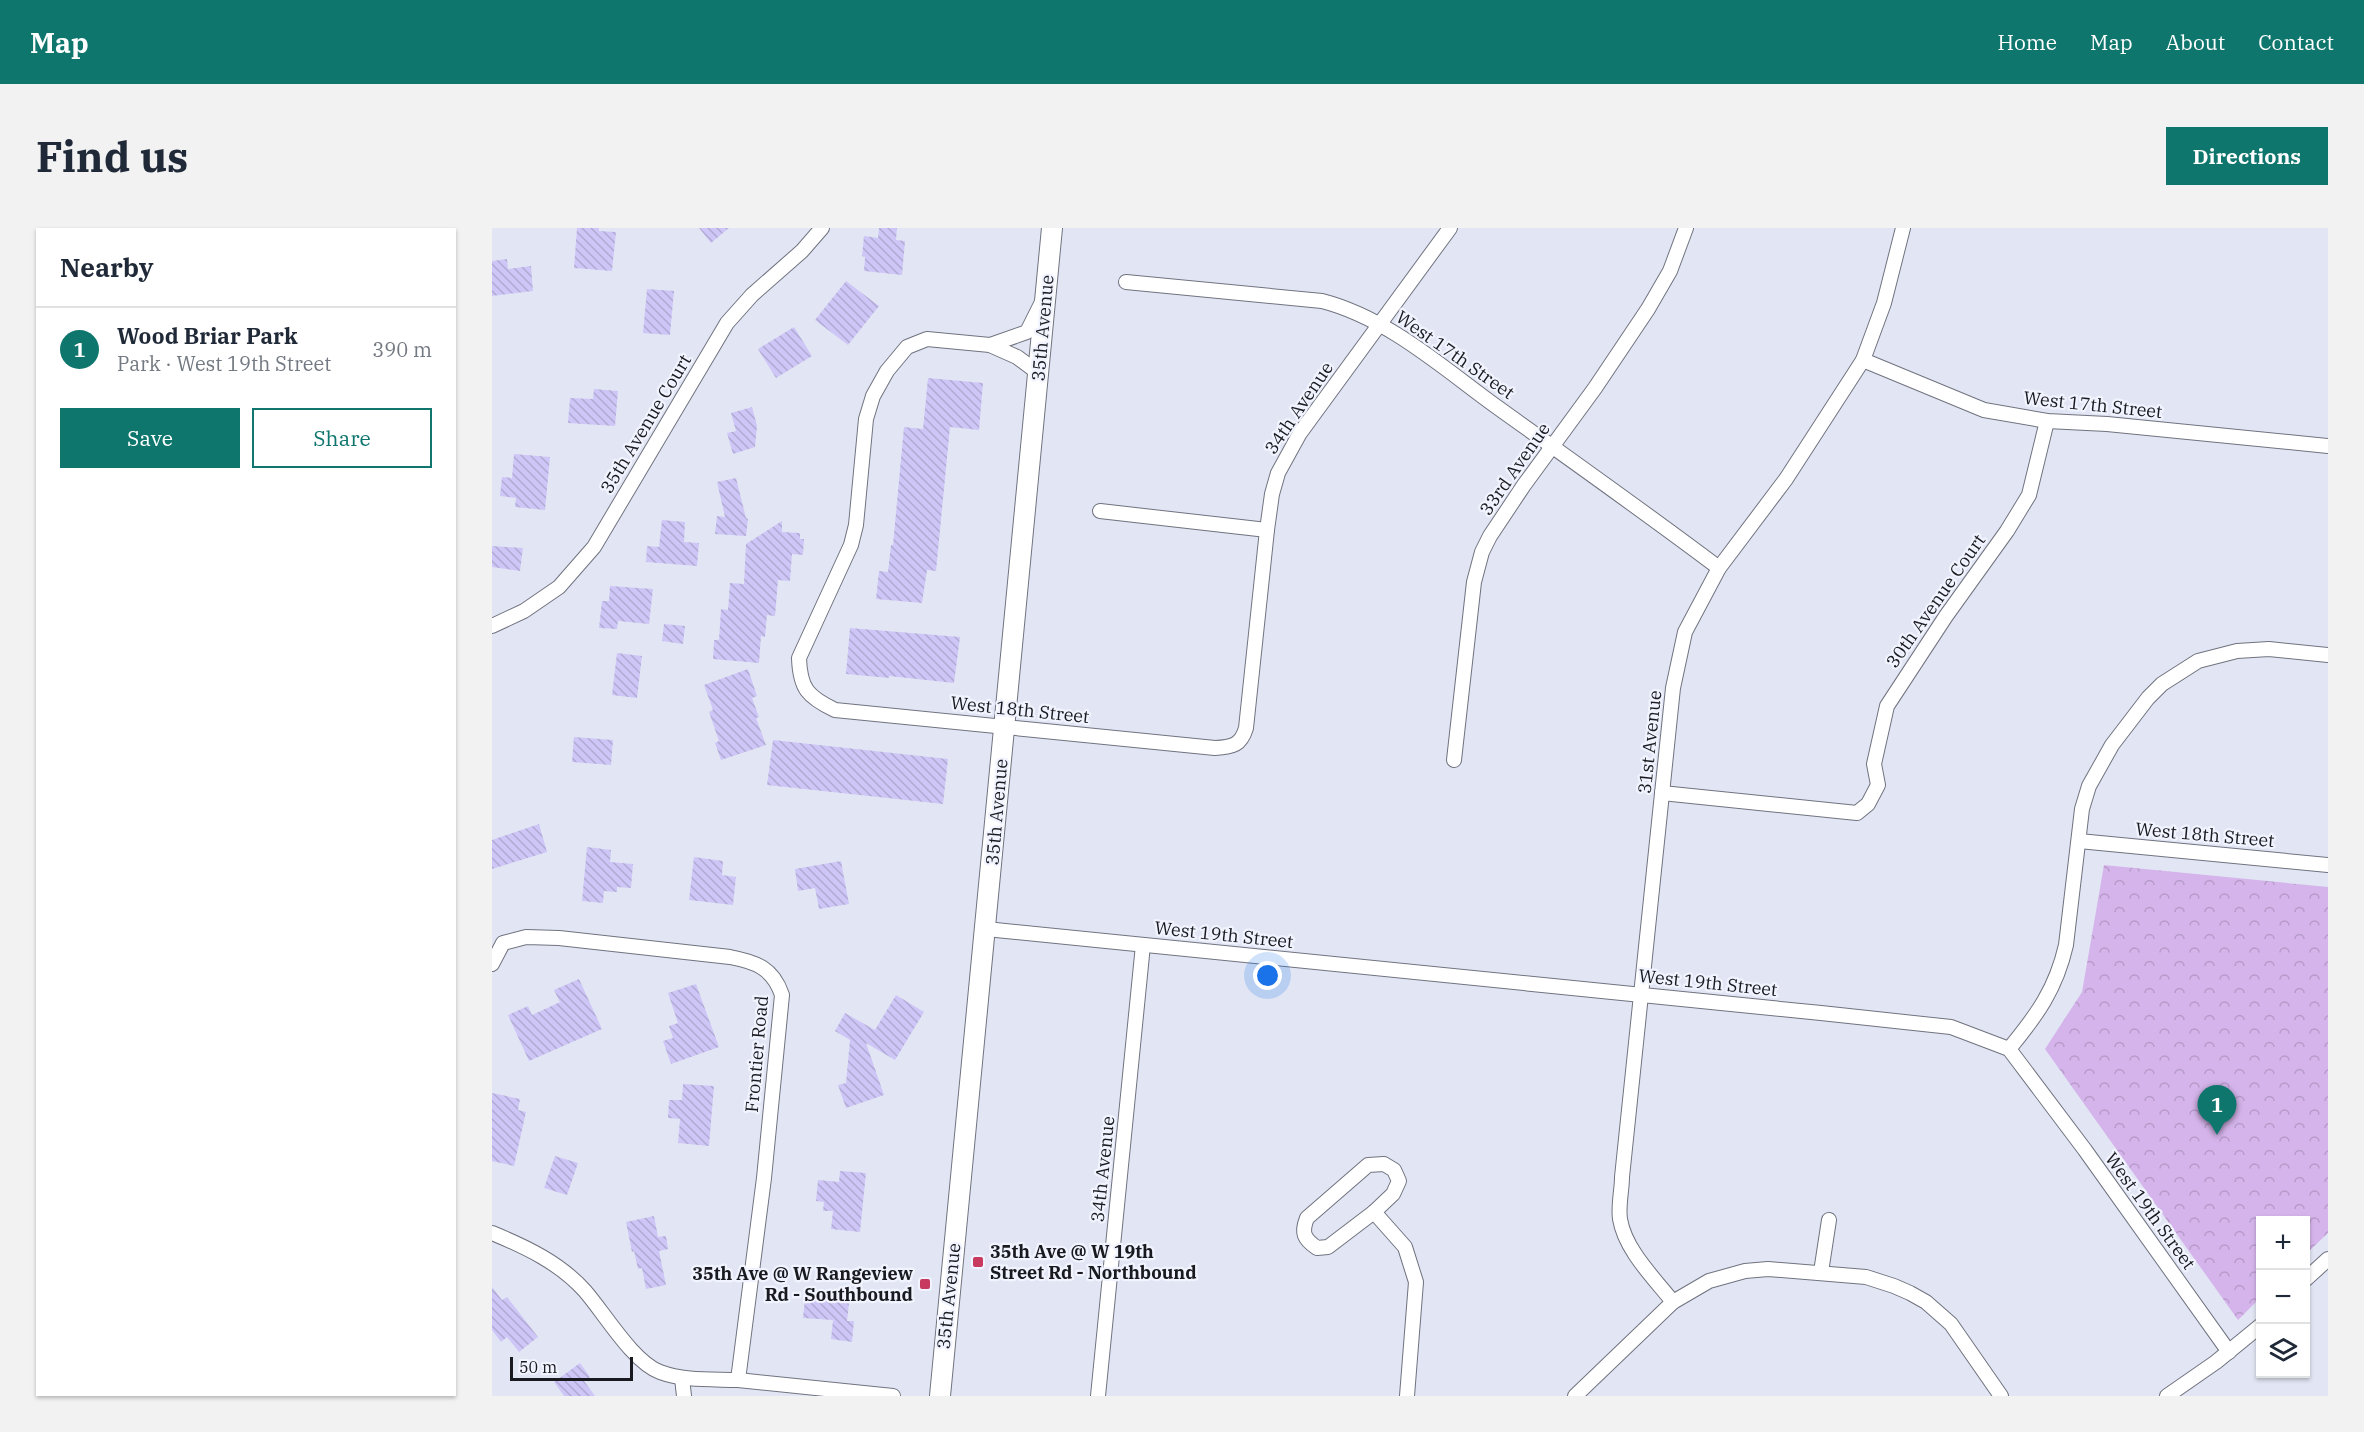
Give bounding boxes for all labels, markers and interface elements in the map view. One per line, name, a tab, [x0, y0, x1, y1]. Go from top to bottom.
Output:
text: Map	[30, 24, 89, 61]
text: Home	[1997, 28, 2057, 56]
text: Map	[2090, 28, 2133, 56]
text: About	[2166, 28, 2225, 56]
text: Contact	[2258, 28, 2334, 56]
button: Directions	[2166, 127, 2328, 185]
text: Find us	[36, 129, 188, 184]
text: Nearby	[60, 250, 154, 284]
street label: 35th Avenue	[1026, 274, 1059, 382]
street label: West 17th Street	[1392, 305, 1519, 404]
text: Wood Briar Park	[117, 321, 298, 350]
text: 1	[74, 336, 86, 363]
text: 390 m	[372, 336, 432, 363]
text: Park · West 19th Street	[117, 350, 331, 377]
street label: 35th Avenue Court	[595, 350, 696, 497]
street label: 34th Avenue	[1259, 357, 1338, 458]
street label: West 17th Street	[2023, 386, 2164, 423]
button: Save	[60, 408, 240, 468]
button: Share	[252, 408, 432, 468]
street label: 33rd Avenue	[1474, 418, 1555, 520]
street label: 30th Avenue Court	[1881, 529, 1990, 672]
street label: 31st Avenue	[1633, 689, 1666, 795]
street label: West 18th Street	[950, 691, 1091, 728]
street label: 35th Avenue	[980, 758, 1013, 866]
street label: West 18th Street	[2135, 817, 2275, 852]
street label: West 19th Street	[1154, 916, 1295, 953]
your location	[1253, 961, 1282, 990]
street label: West 19th Street	[1638, 964, 1779, 1001]
street label: Frontier Road	[740, 995, 773, 1113]
pin: 1	[2198, 1086, 2236, 1135]
street label: 34th Avenue	[1085, 1115, 1120, 1223]
street label: West 19th Street	[2100, 1148, 2201, 1274]
map controls	[2256, 1216, 2310, 1378]
button: +	[2256, 1216, 2310, 1270]
place label: 35th Ave @ W 19th Street Rd - Northbound	[990, 1240, 1197, 1284]
street label: 35th Avenue	[931, 1242, 966, 1350]
marker: 35th Ave @ W 19th Street Rd - Northbound	[971, 1255, 985, 1269]
place label: 35th Ave @ W Rangeview Rd - Southbound	[692, 1262, 913, 1306]
button: −	[2256, 1270, 2310, 1324]
marker: 35th Ave @ W Rangeview Rd - Southbound	[918, 1277, 932, 1291]
button: layers	[2256, 1324, 2310, 1378]
scale bar	[510, 1354, 633, 1382]
text: 50 m	[519, 1357, 557, 1377]

